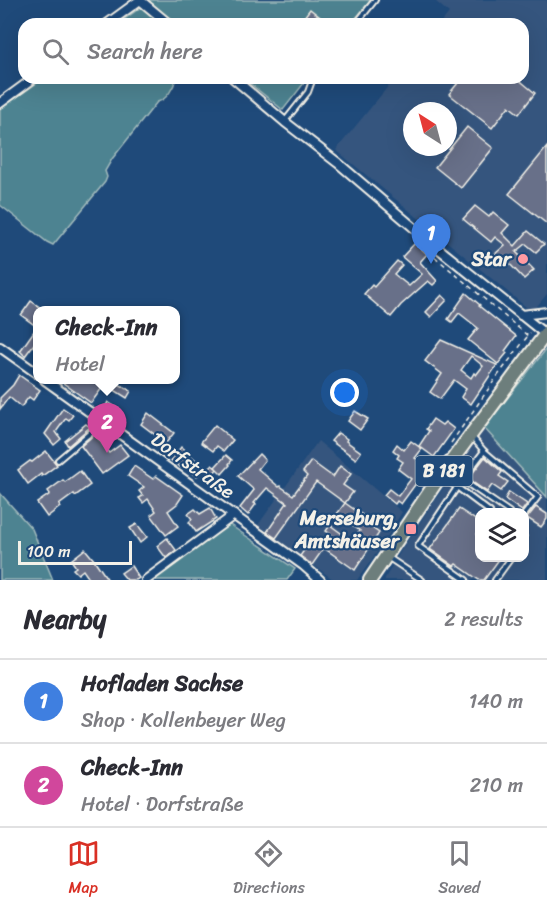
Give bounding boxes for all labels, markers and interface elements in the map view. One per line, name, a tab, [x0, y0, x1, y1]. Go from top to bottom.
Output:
search box	[18, 18, 529, 84]
text: Search here	[87, 32, 203, 71]
icon: search	[39, 35, 72, 68]
north arrow	[403, 102, 457, 156]
pin: 1	[412, 214, 450, 264]
place label: Star	[470, 242, 513, 277]
marker: Star	[516, 252, 530, 266]
popup	[33, 306, 180, 384]
text: Check-Inn	[56, 308, 157, 347]
text: Hotel	[56, 347, 105, 382]
your location	[330, 378, 359, 407]
pin: 2	[88, 404, 126, 453]
street label: Dorfstraße	[143, 423, 243, 508]
road number: B 181	[416, 456, 472, 486]
place label: Merseburg, Amtshäuser	[294, 501, 401, 559]
map controls	[475, 508, 529, 562]
button: layers	[475, 508, 529, 562]
marker: Merseburg, Amtshäuser	[404, 522, 418, 536]
text: 100 m	[27, 537, 71, 566]
scale bar	[18, 538, 132, 566]
text: Nearby	[24, 596, 106, 642]
text: 2 results	[444, 602, 523, 637]
text: Hofladen Sachse	[81, 664, 243, 703]
text: 1	[39, 684, 48, 719]
text: 140 m	[469, 684, 523, 719]
text: Shop · Kollenbeyer Weg	[81, 703, 286, 738]
text: Check-Inn	[81, 748, 183, 787]
text: 2	[38, 768, 49, 803]
text: 210 m	[470, 768, 523, 803]
text: Hotel · Dorfstraße	[81, 787, 243, 822]
tab: Map	[67, 837, 100, 902]
tab: Directions	[233, 837, 305, 902]
tab: Saved	[438, 837, 480, 902]

